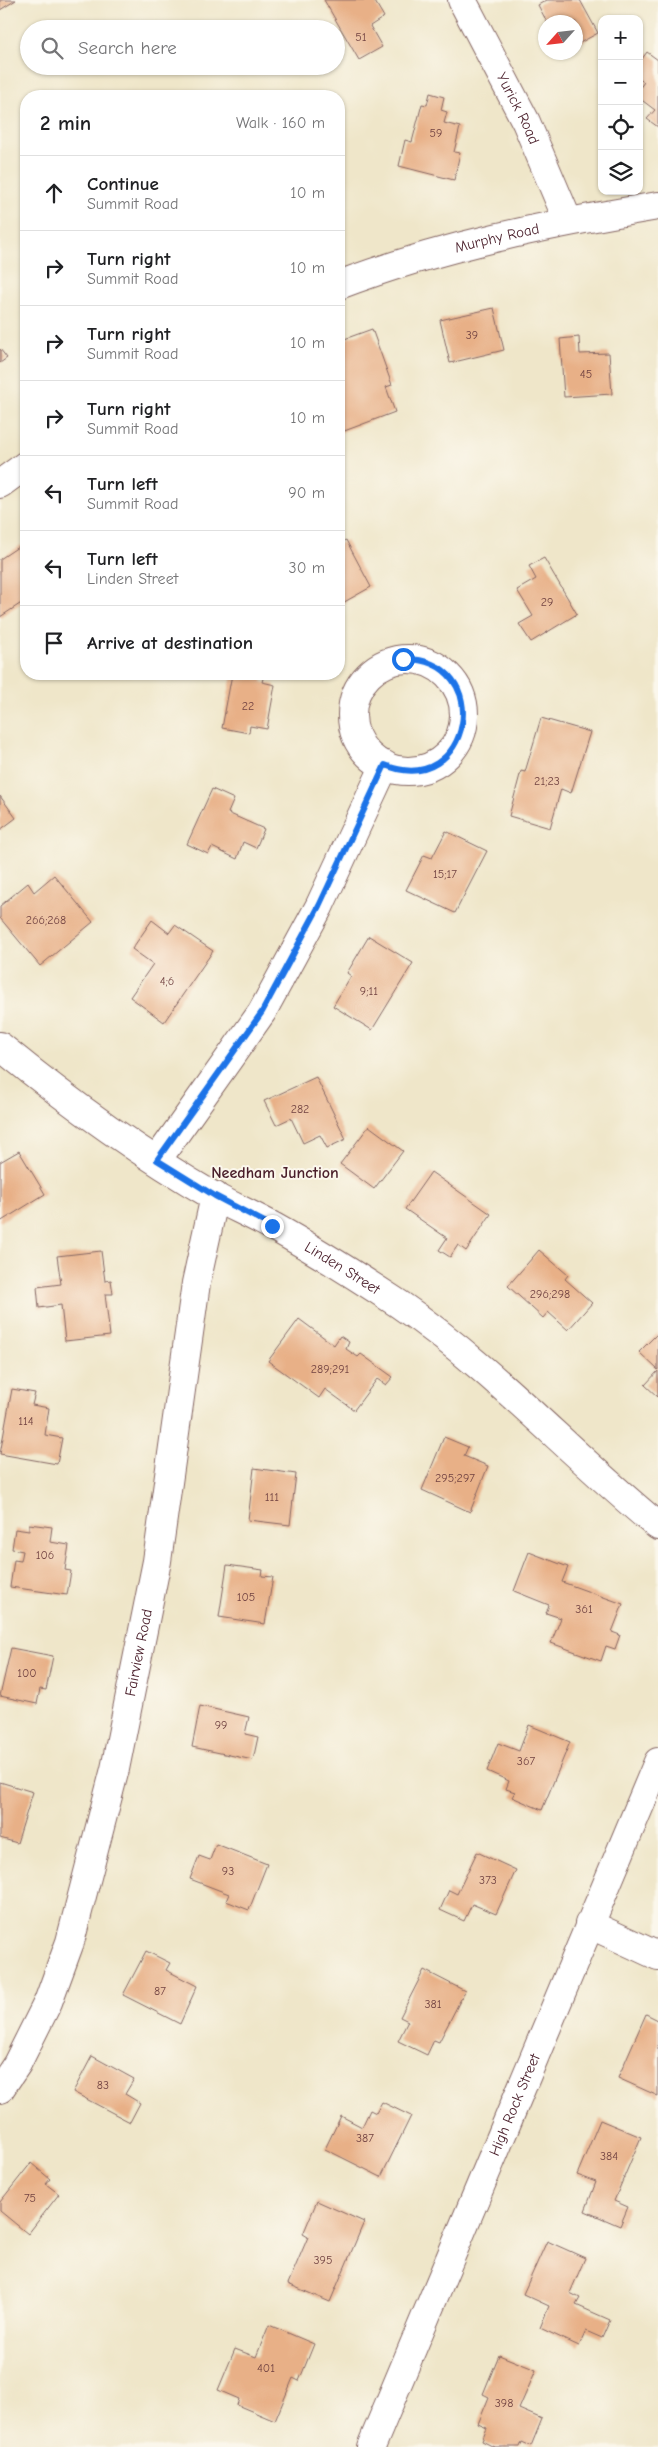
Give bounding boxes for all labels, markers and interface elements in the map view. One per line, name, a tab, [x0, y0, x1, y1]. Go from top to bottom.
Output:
north arrow	[538, 15, 583, 60]
map controls	[598, 15, 643, 195]
button: +	[598, 15, 643, 60]
search box	[20, 20, 345, 75]
house number: 51	[355, 30, 367, 44]
icon: search	[38, 34, 66, 62]
text: Search here	[78, 37, 177, 59]
button: −	[598, 60, 643, 105]
street label: Yurick Road	[493, 69, 543, 147]
button: locate	[598, 105, 643, 150]
text: 2 min	[40, 111, 91, 135]
text: Walk · 160 m	[236, 114, 325, 132]
house number: 59	[430, 126, 442, 140]
button: layers	[598, 150, 643, 195]
text: Continue	[87, 173, 159, 195]
icon: ahead	[40, 179, 68, 207]
text: 10 m	[290, 184, 325, 202]
text: Summit Road	[87, 195, 179, 213]
street label: Murphy Road	[453, 219, 541, 257]
text: Turn right	[87, 248, 171, 270]
icon: right	[40, 254, 68, 282]
text: 10 m	[290, 259, 325, 277]
text: Summit Road	[87, 270, 179, 288]
text: Turn right	[87, 323, 171, 345]
house number: 39	[466, 328, 478, 342]
icon: right	[40, 329, 68, 357]
text: 10 m	[290, 334, 325, 352]
text: Summit Road	[87, 345, 179, 363]
house number: 45	[580, 367, 592, 381]
text: Turn right	[87, 398, 171, 420]
icon: right	[40, 404, 68, 432]
text: 10 m	[290, 409, 325, 427]
text: Summit Road	[87, 420, 179, 438]
text: Turn left	[87, 473, 158, 495]
icon: left	[40, 479, 68, 507]
text: 90 m	[288, 484, 325, 502]
text: Summit Road	[87, 495, 179, 513]
text: Turn left	[87, 548, 158, 570]
icon: left	[40, 554, 68, 582]
text: 30 m	[289, 559, 325, 577]
text: Linden Street	[87, 570, 178, 588]
house number: 29	[541, 595, 553, 609]
icon: arrive	[40, 629, 68, 657]
text: Arrive at destination	[87, 632, 253, 654]
route start	[392, 648, 415, 671]
house number: 22	[242, 699, 254, 713]
house number: 21;23	[534, 774, 560, 788]
house number: 15;17	[433, 867, 457, 881]
house number: 266;268	[26, 913, 66, 927]
house number: 4;6	[160, 974, 174, 988]
house number: 9;11	[360, 984, 378, 998]
house number: 282	[291, 1102, 309, 1116]
district label: Needham Junction	[211, 1164, 339, 1182]
route end	[261, 1215, 284, 1238]
street label: Linden Street	[302, 1238, 384, 1299]
house number: 296;298	[530, 1287, 570, 1301]
house number: 289;291	[311, 1362, 350, 1376]
house number: 114	[18, 1414, 34, 1428]
house number: 295;297	[435, 1471, 475, 1485]
house number: 111	[265, 1490, 279, 1504]
house number: 106	[36, 1548, 54, 1562]
house number: 105	[237, 1590, 255, 1604]
house number: 361	[575, 1602, 593, 1616]
street label: Fairview Road	[121, 1607, 156, 1698]
house number: 100	[17, 1666, 37, 1680]
house number: 99	[215, 1718, 227, 1732]
house number: 367	[517, 1754, 535, 1768]
house number: 93	[222, 1864, 234, 1878]
house number: 373	[479, 1873, 497, 1887]
house number: 87	[154, 1984, 166, 1998]
house number: 381	[424, 1997, 442, 2011]
street label: High Rock Street	[485, 2050, 544, 2159]
house number: 83	[97, 2078, 109, 2092]
house number: 387	[356, 2131, 374, 2145]
house number: 384	[600, 2149, 618, 2163]
house number: 75	[24, 2191, 36, 2205]
house number: 395	[314, 2253, 332, 2267]
house number: 401	[257, 2361, 275, 2375]
house number: 398	[495, 2396, 513, 2410]

